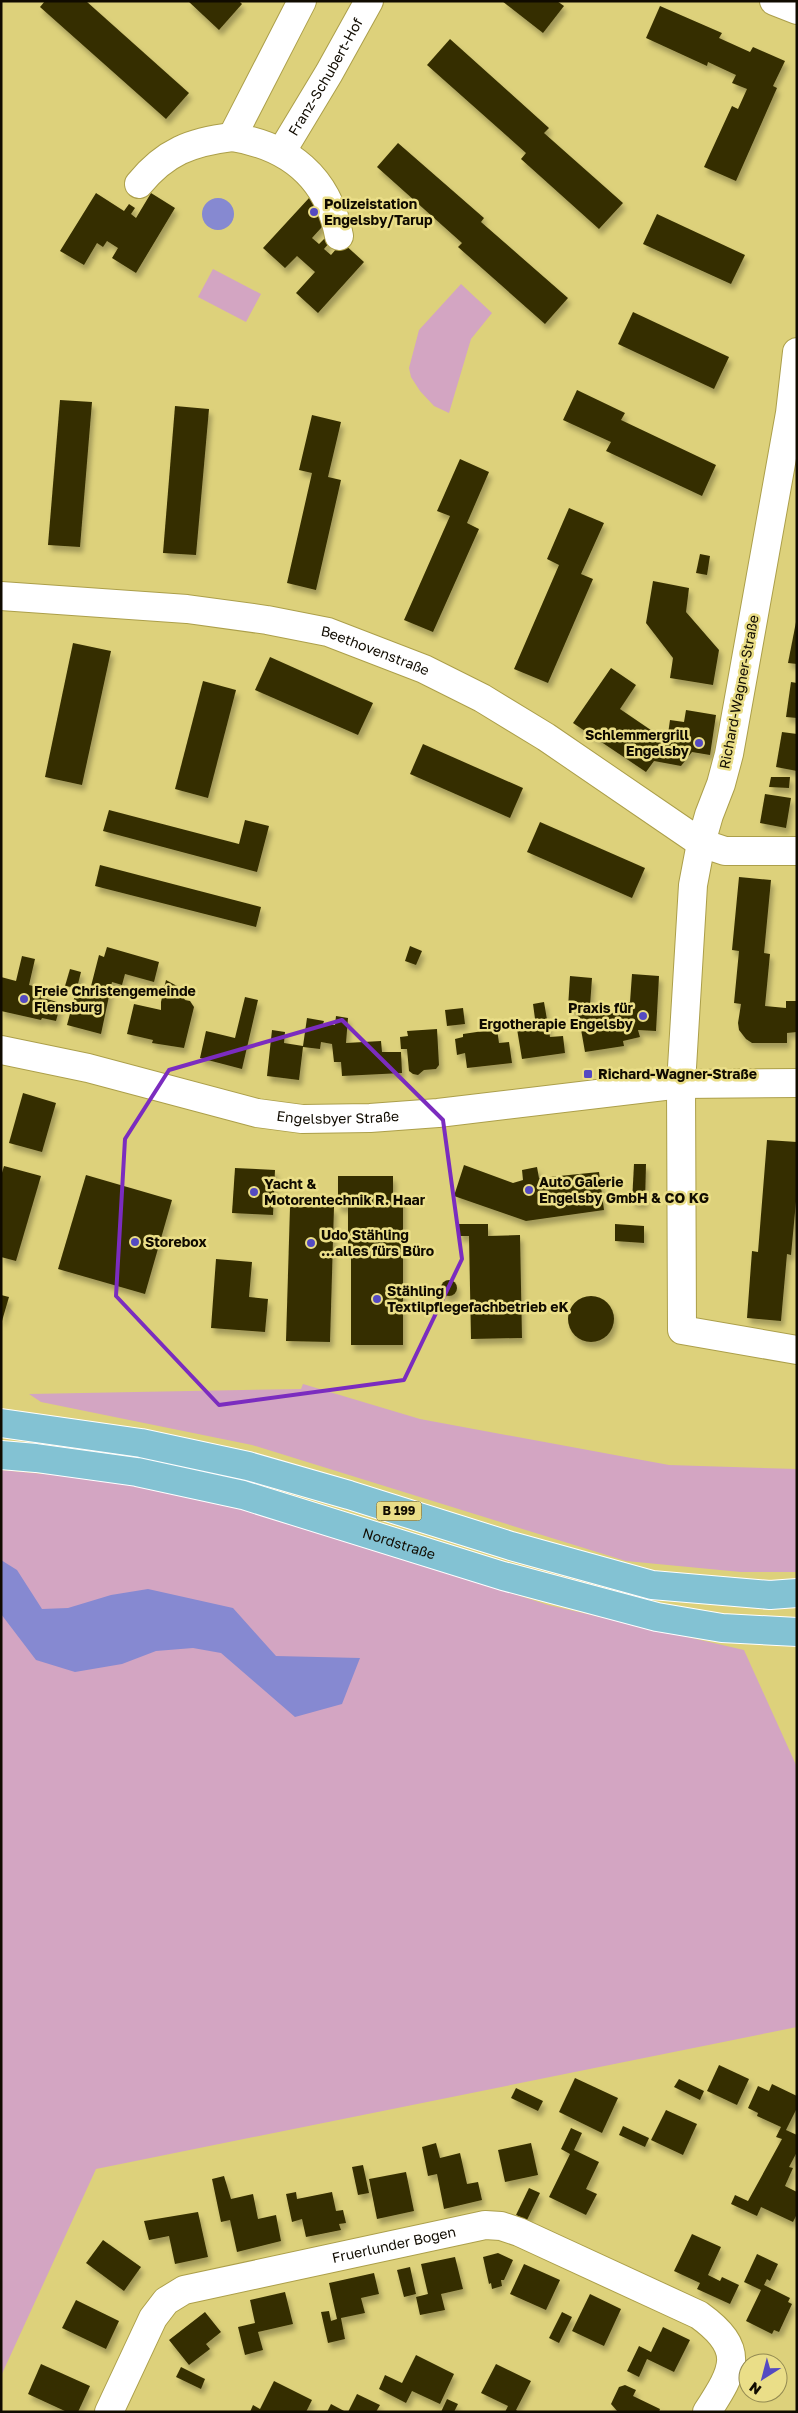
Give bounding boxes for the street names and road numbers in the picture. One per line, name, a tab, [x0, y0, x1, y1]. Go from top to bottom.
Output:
street label: Franz-Schubert-Hof	[284, 15, 366, 139]
street label: Richard-Wagner-Straße	[715, 613, 762, 770]
street label: Beethovenstraße	[320, 622, 433, 678]
street label: Engelsbyer Straße	[276, 1107, 400, 1127]
road number: B 199	[376, 1502, 422, 1520]
street label: Nordstraße	[361, 1524, 438, 1562]
street label: Fruerlunder Bogen	[330, 2223, 457, 2266]

